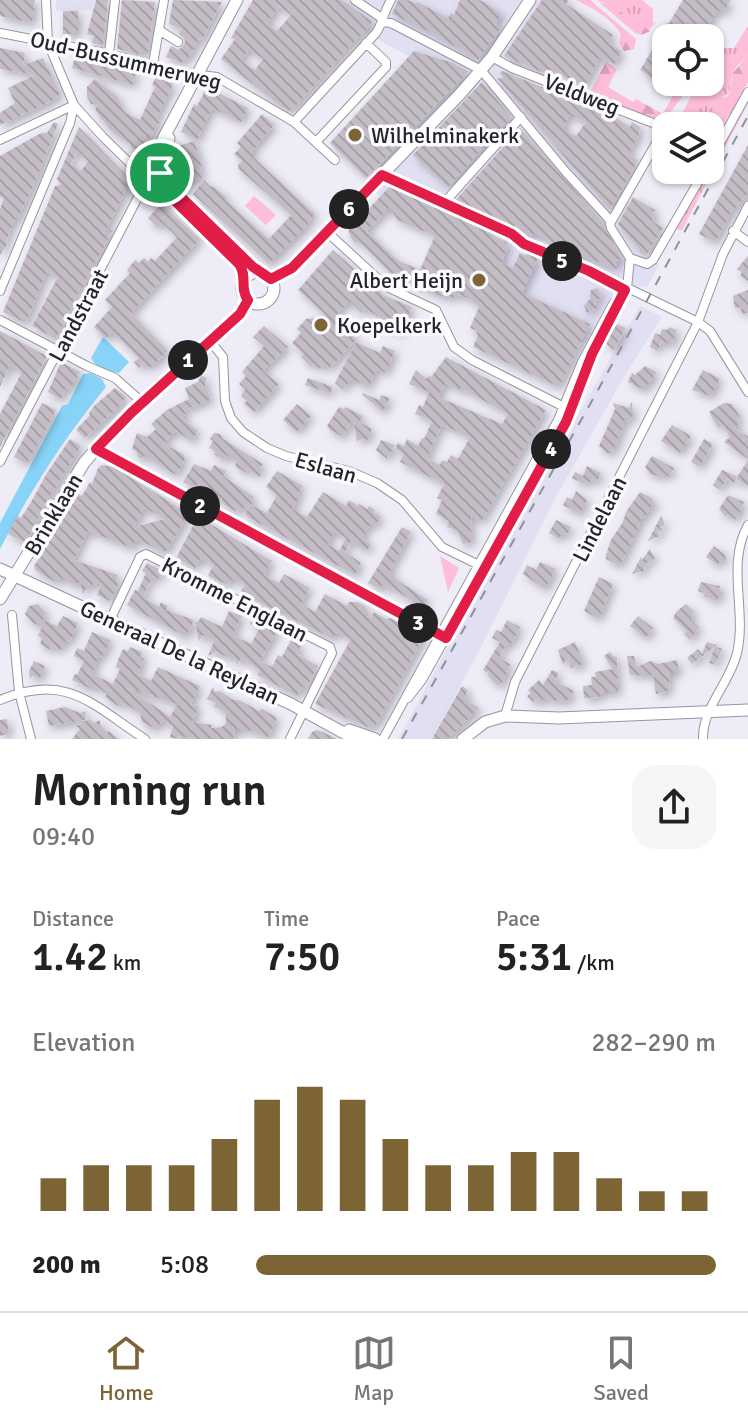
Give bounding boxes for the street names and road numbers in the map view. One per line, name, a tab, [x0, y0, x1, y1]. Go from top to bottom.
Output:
street label: Oud-Bussummerweg	[28, 25, 224, 96]
street label: Veldweg	[540, 68, 623, 121]
street label: Landstraat	[43, 264, 114, 366]
street label: Eslaan	[292, 446, 360, 489]
street label: Brinklaan	[18, 468, 88, 560]
street label: Lindelaan	[566, 472, 632, 567]
street label: Kromme Englaan	[157, 551, 312, 648]
street label: Generaal De la Reylaan	[76, 594, 284, 711]

